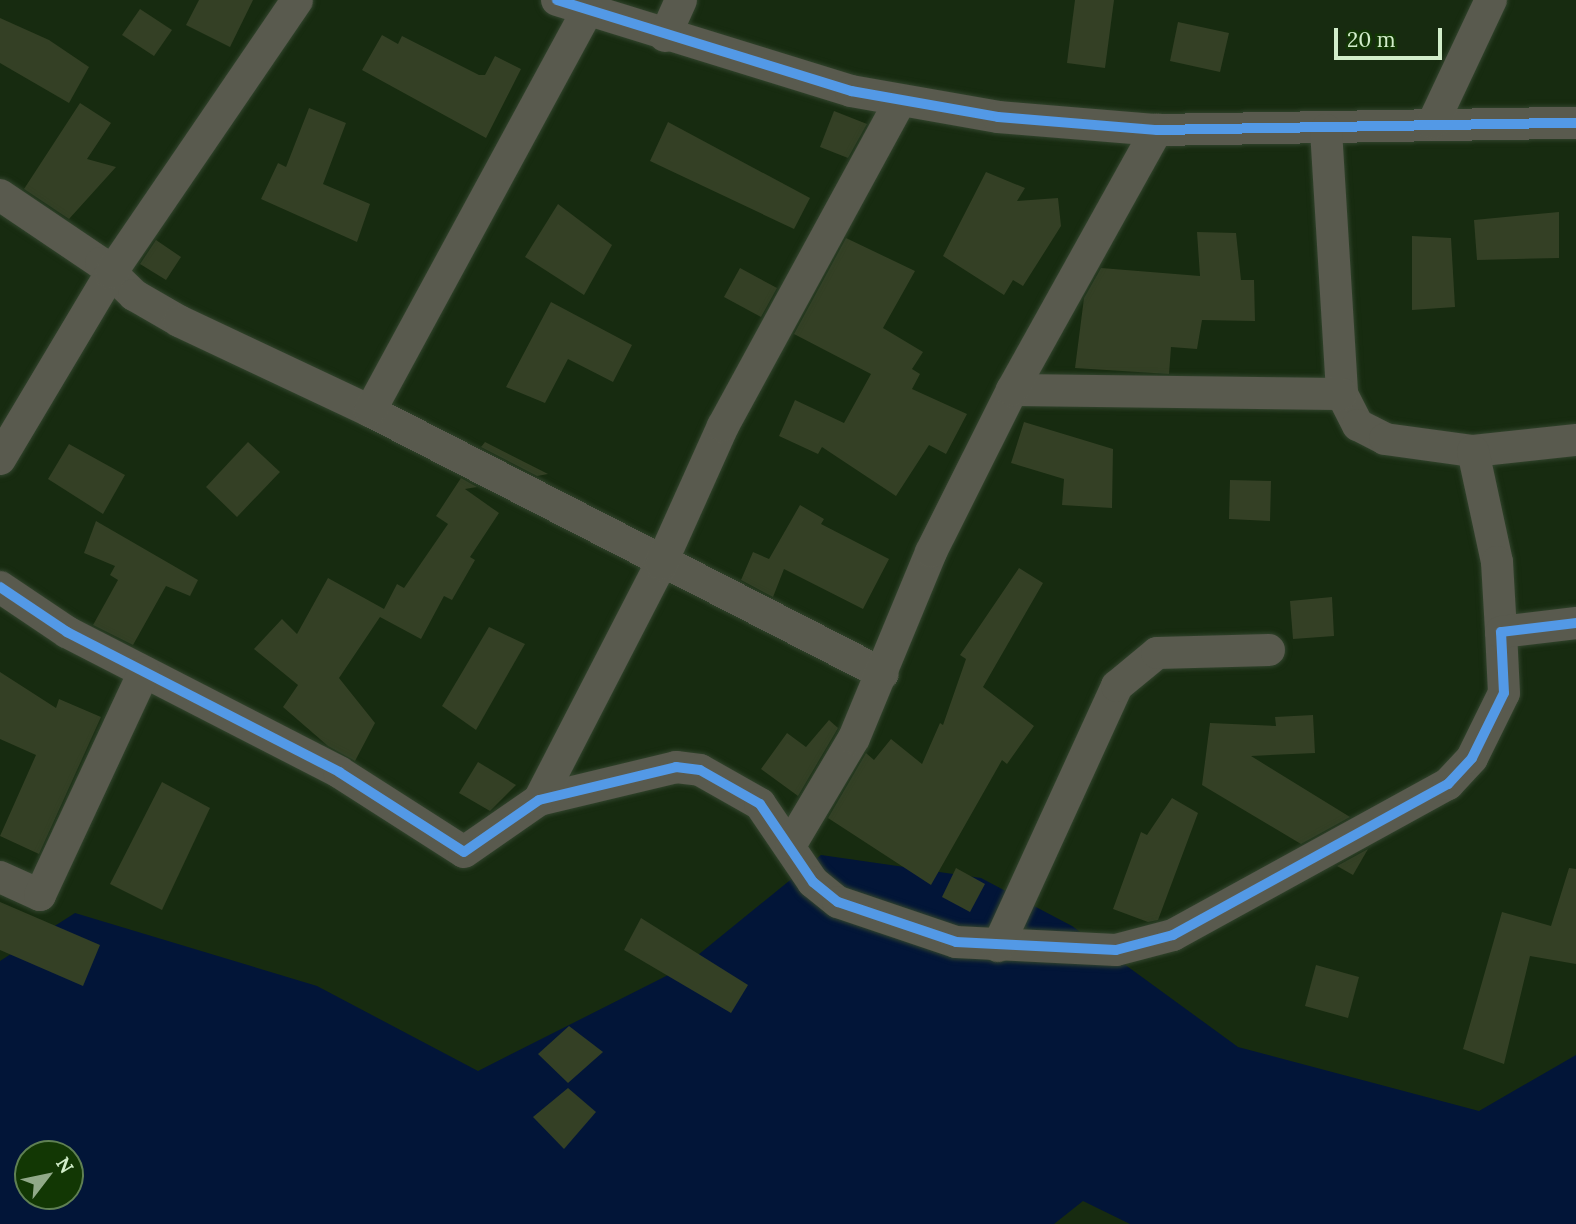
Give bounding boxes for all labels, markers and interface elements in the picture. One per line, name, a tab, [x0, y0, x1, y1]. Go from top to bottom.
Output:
scale bar	[1338, 14, 1446, 58]
text: 20 m	[1347, 26, 1396, 53]
north arrow	[14, 1140, 84, 1210]
text: N	[51, 1152, 79, 1178]

